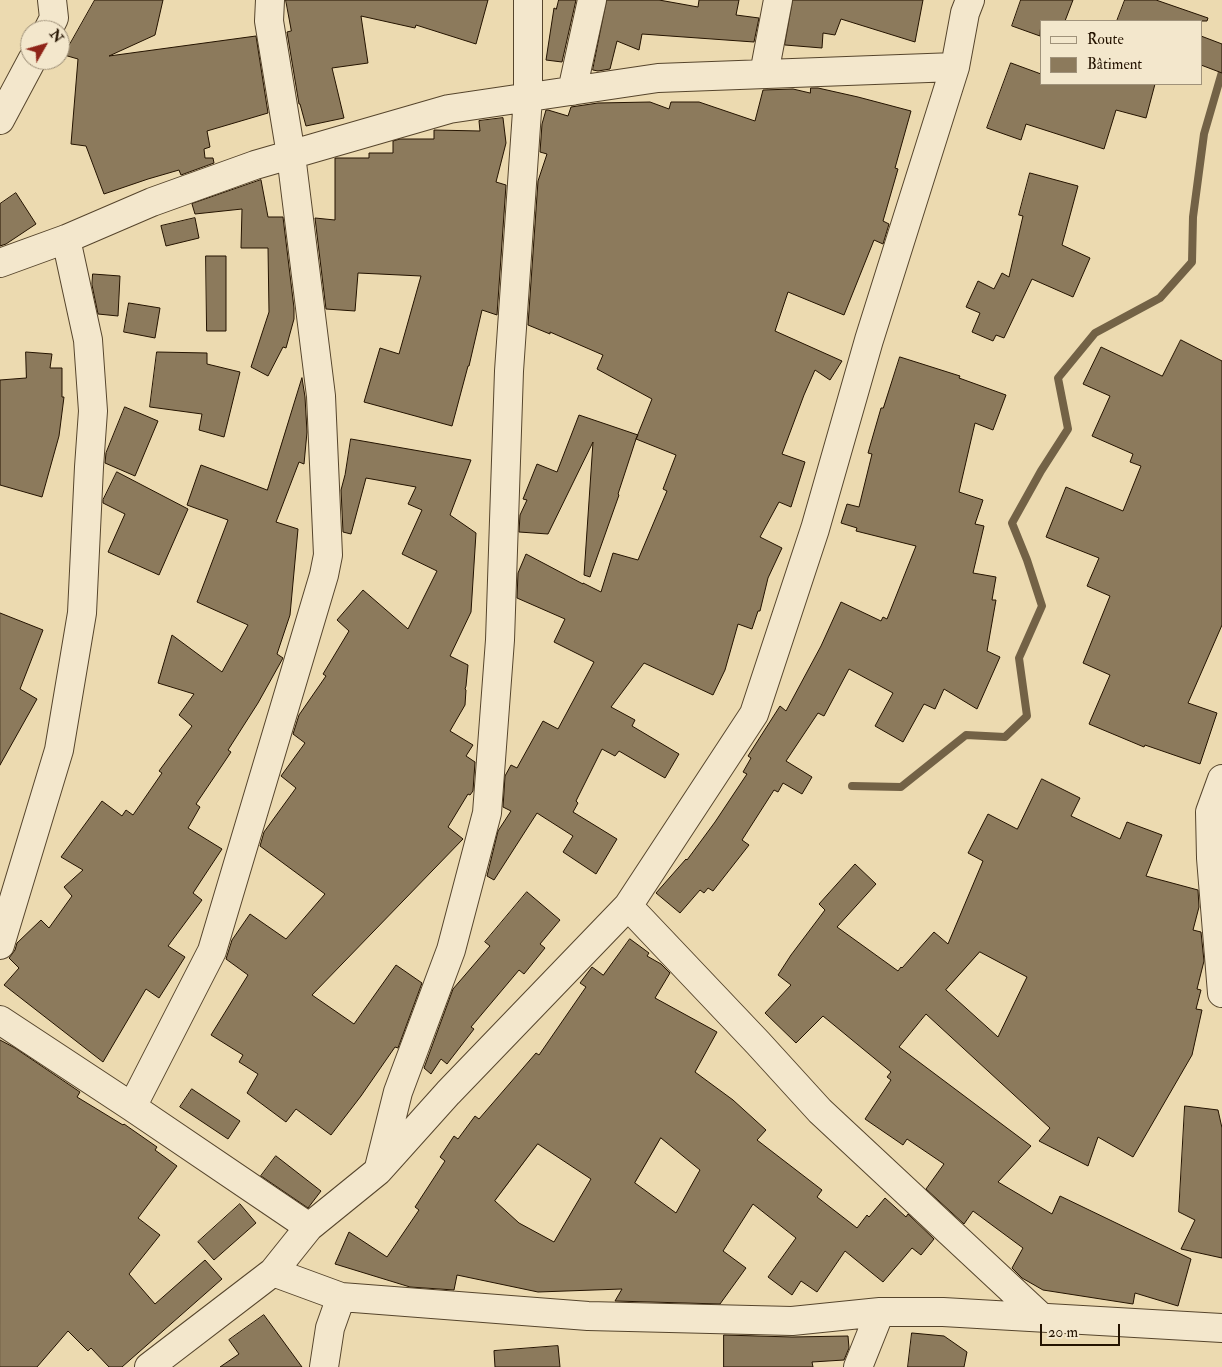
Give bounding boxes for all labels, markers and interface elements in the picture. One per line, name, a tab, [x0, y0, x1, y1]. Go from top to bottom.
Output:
north arrow	[20, 20, 70, 70]
legend	[1040, 20, 1202, 85]
text: N	[46, 26, 67, 46]
text: Route	[1087, 30, 1124, 49]
text: Bâtiment	[1087, 55, 1142, 74]
scale bar	[1042, 1314, 1122, 1346]
text: 20 m	[1048, 1323, 1078, 1342]

